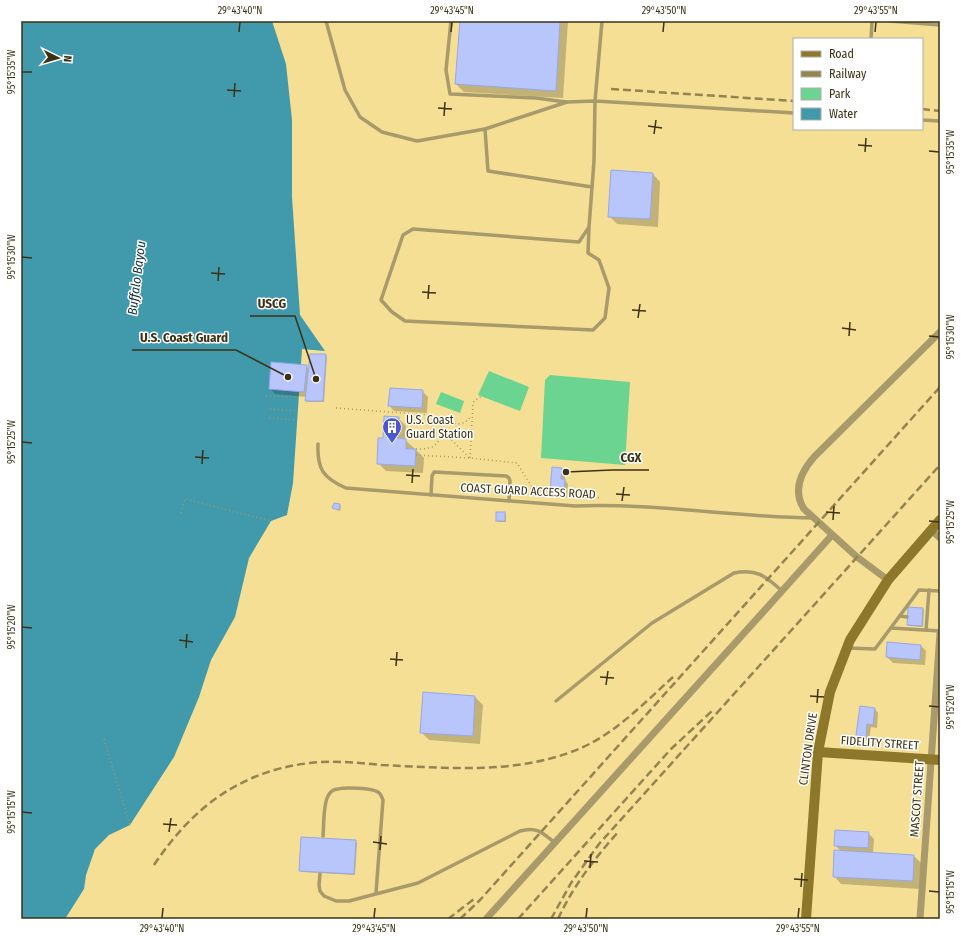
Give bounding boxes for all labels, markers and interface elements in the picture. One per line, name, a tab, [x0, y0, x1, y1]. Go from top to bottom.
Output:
text: 29°43'40"N	[218, 5, 262, 17]
text: 29°43'45"N	[430, 5, 474, 17]
text: 29°43'50"N	[642, 5, 686, 17]
text: 29°43'55"N	[854, 5, 898, 17]
north arrow	[38, 38, 78, 78]
legend	[793, 38, 923, 130]
text: Road	[829, 47, 854, 61]
text: 95°15'35"W	[6, 49, 18, 94]
text: N	[61, 55, 74, 63]
text: Railway	[829, 67, 867, 81]
text: Park	[829, 87, 851, 101]
text: Water	[829, 107, 858, 121]
text: 95°15'35"W	[945, 129, 957, 174]
text: 95°15'30"W	[6, 234, 18, 280]
water label: Buffalo Bayou	[125, 240, 149, 316]
callout: USCG	[250, 291, 295, 316]
text: USCG	[258, 296, 287, 311]
text: 95°15'30"W	[945, 314, 957, 360]
callout: U.S. Coast Guard	[132, 325, 236, 350]
text: U.S. Coast Guard	[140, 330, 228, 345]
place label: U.S. Coast Guard Station	[406, 413, 473, 441]
building icon: U.S. Coast Guard Station	[381, 416, 403, 444]
text: 95°15'25"W	[6, 419, 18, 464]
callout: CGX	[612, 445, 649, 470]
text: CGX	[620, 450, 642, 465]
street label: COAST GUARD ACCESS ROAD	[460, 480, 596, 502]
text: 95°15'25"W	[945, 499, 957, 544]
text: 95°15'20"W	[6, 604, 18, 650]
text: 95°15'20"W	[945, 684, 957, 730]
street label: CLINTON DRIVE	[796, 712, 820, 786]
street label: FIDELITY STREET	[840, 733, 920, 753]
street label: MASCOT STREET	[907, 760, 927, 838]
text: 95°15'15"W	[6, 790, 18, 834]
text: 95°15'15"W	[945, 870, 957, 914]
text: 29°43'40"N	[140, 923, 184, 935]
text: 29°43'45"N	[352, 923, 396, 935]
text: 29°43'50"N	[564, 923, 608, 935]
text: 29°43'55"N	[776, 923, 820, 935]

